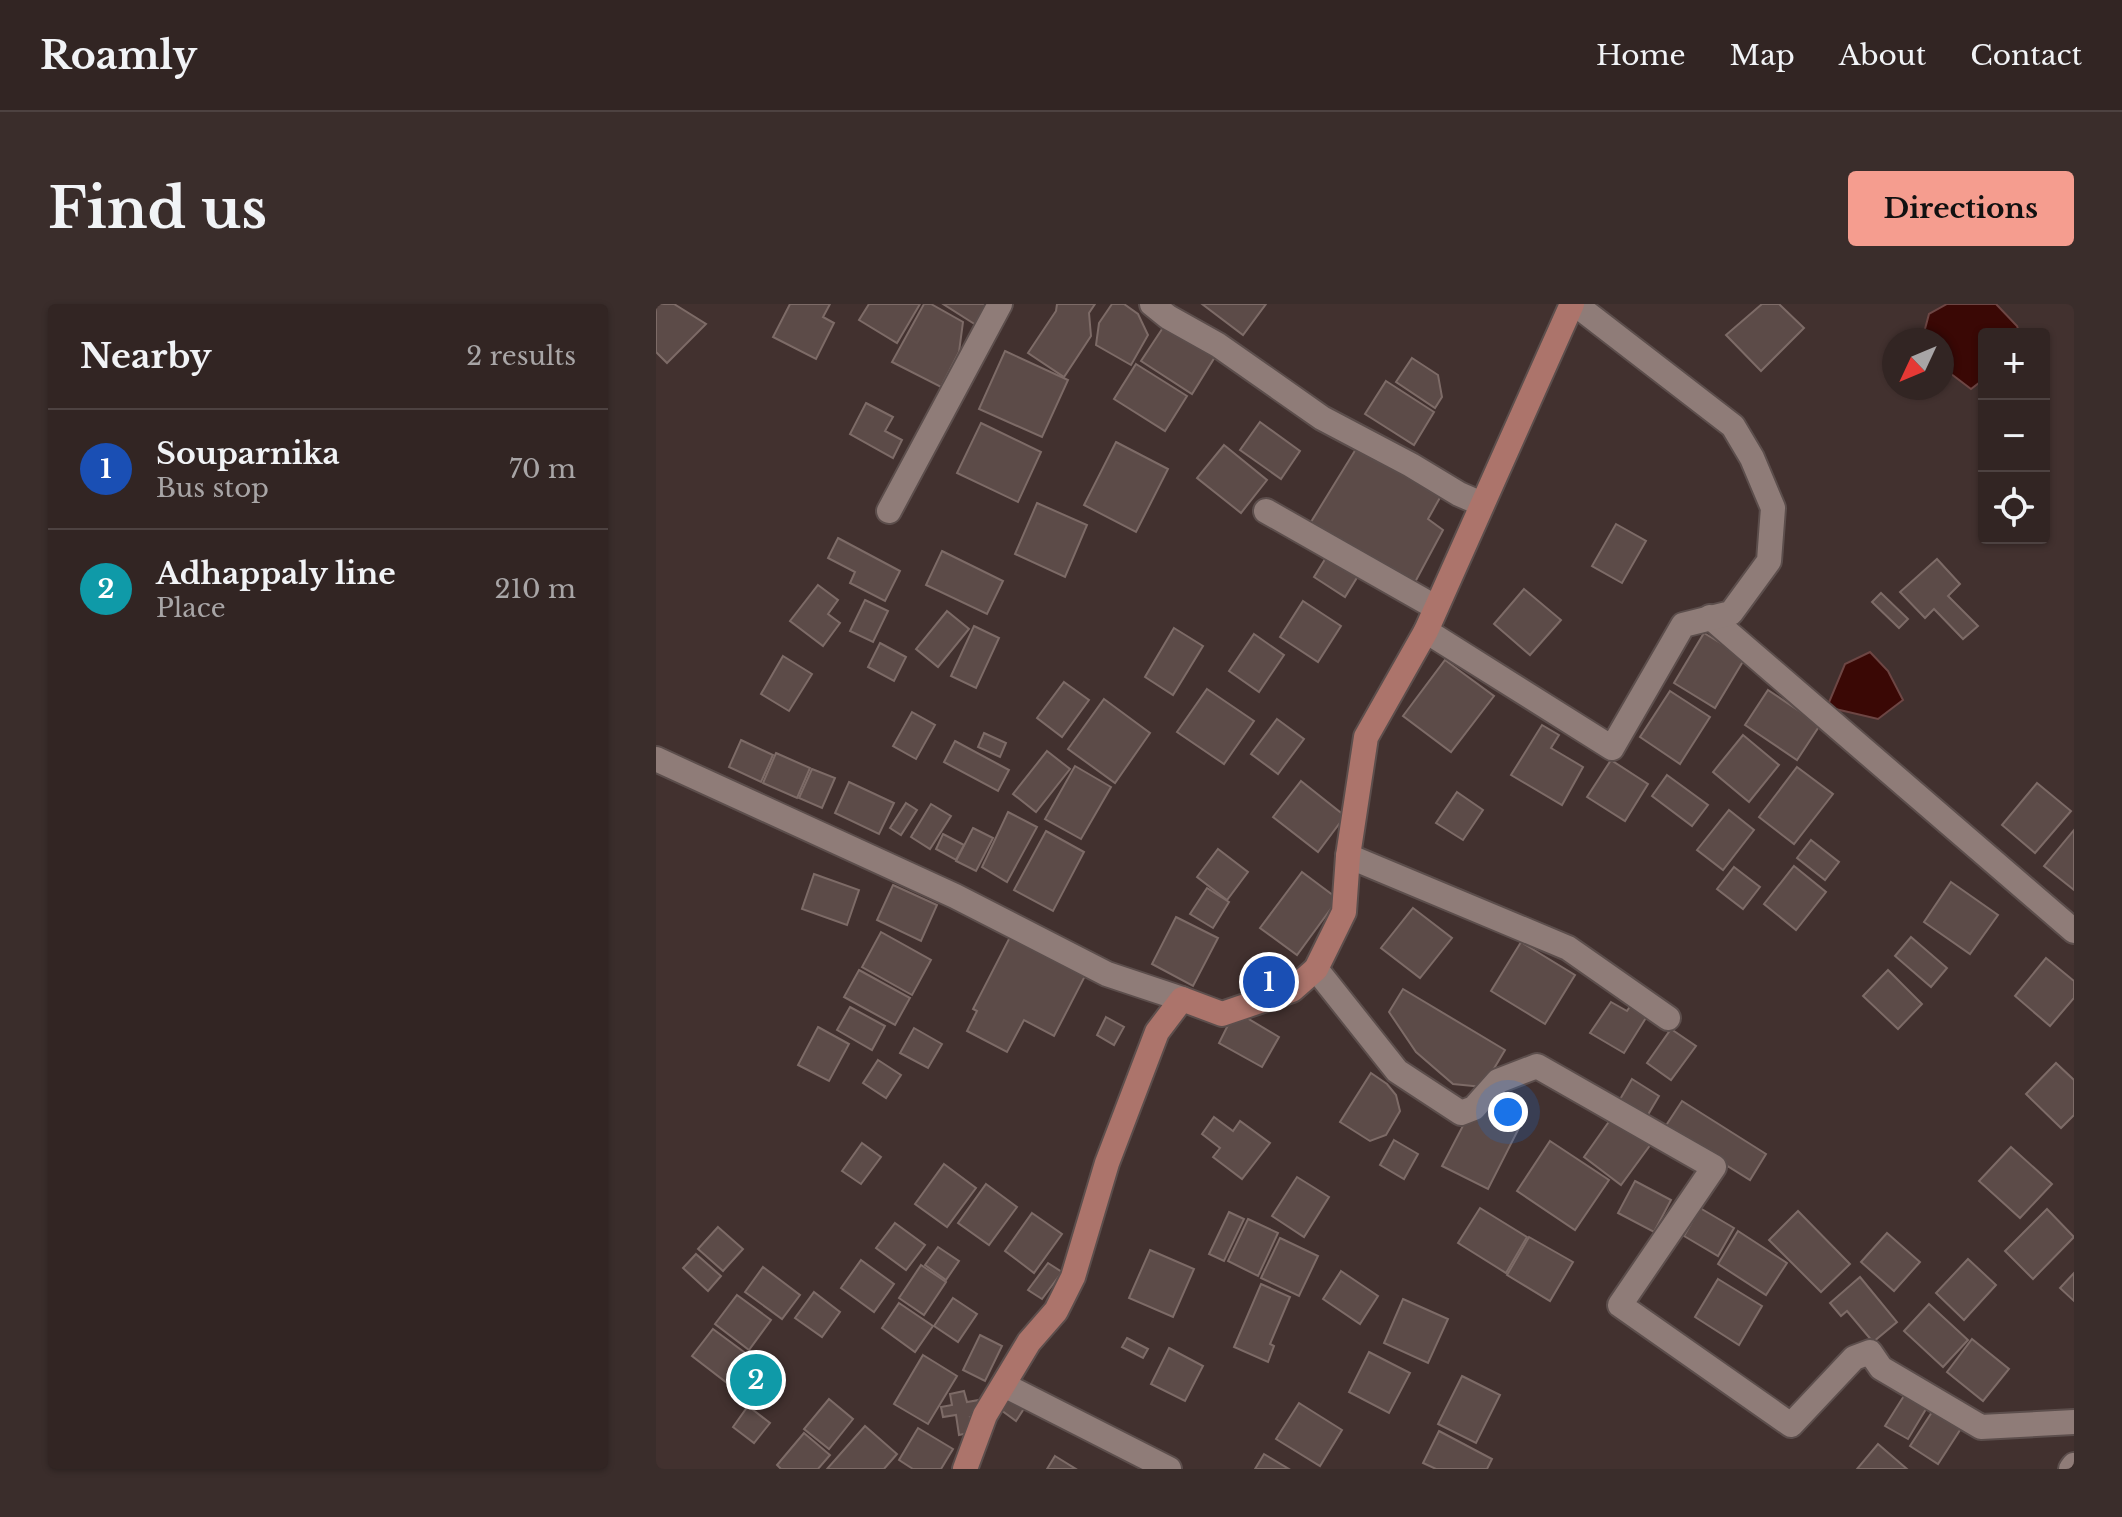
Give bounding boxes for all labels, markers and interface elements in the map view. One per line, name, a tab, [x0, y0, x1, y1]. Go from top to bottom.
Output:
text: Roamly	[40, 32, 197, 79]
text: Home	[1596, 38, 1686, 73]
text: Map	[1730, 38, 1795, 73]
text: About	[1839, 38, 1926, 73]
text: Contact	[1970, 38, 2082, 73]
button: Directions	[1848, 171, 2074, 246]
text: Find us	[48, 174, 267, 243]
north arrow	[1882, 328, 1954, 400]
map controls	[1978, 328, 2050, 544]
button: +	[1978, 328, 2050, 400]
text: Nearby	[80, 335, 212, 377]
text: 2 results	[466, 340, 576, 372]
button: −	[1978, 400, 2050, 472]
text: Souparnika	[156, 435, 340, 472]
text: 1	[100, 453, 112, 485]
text: 70 m	[509, 453, 576, 485]
text: Bus stop	[156, 472, 269, 504]
button: locate	[1978, 472, 2050, 544]
text: Adhappaly line	[156, 555, 396, 592]
text: 2	[98, 573, 114, 605]
text: 210 m	[494, 573, 576, 605]
text: Place	[156, 592, 226, 624]
pin: 1	[1243, 952, 1295, 1012]
your location	[1488, 1092, 1528, 1132]
pin: 2	[730, 1350, 782, 1410]

